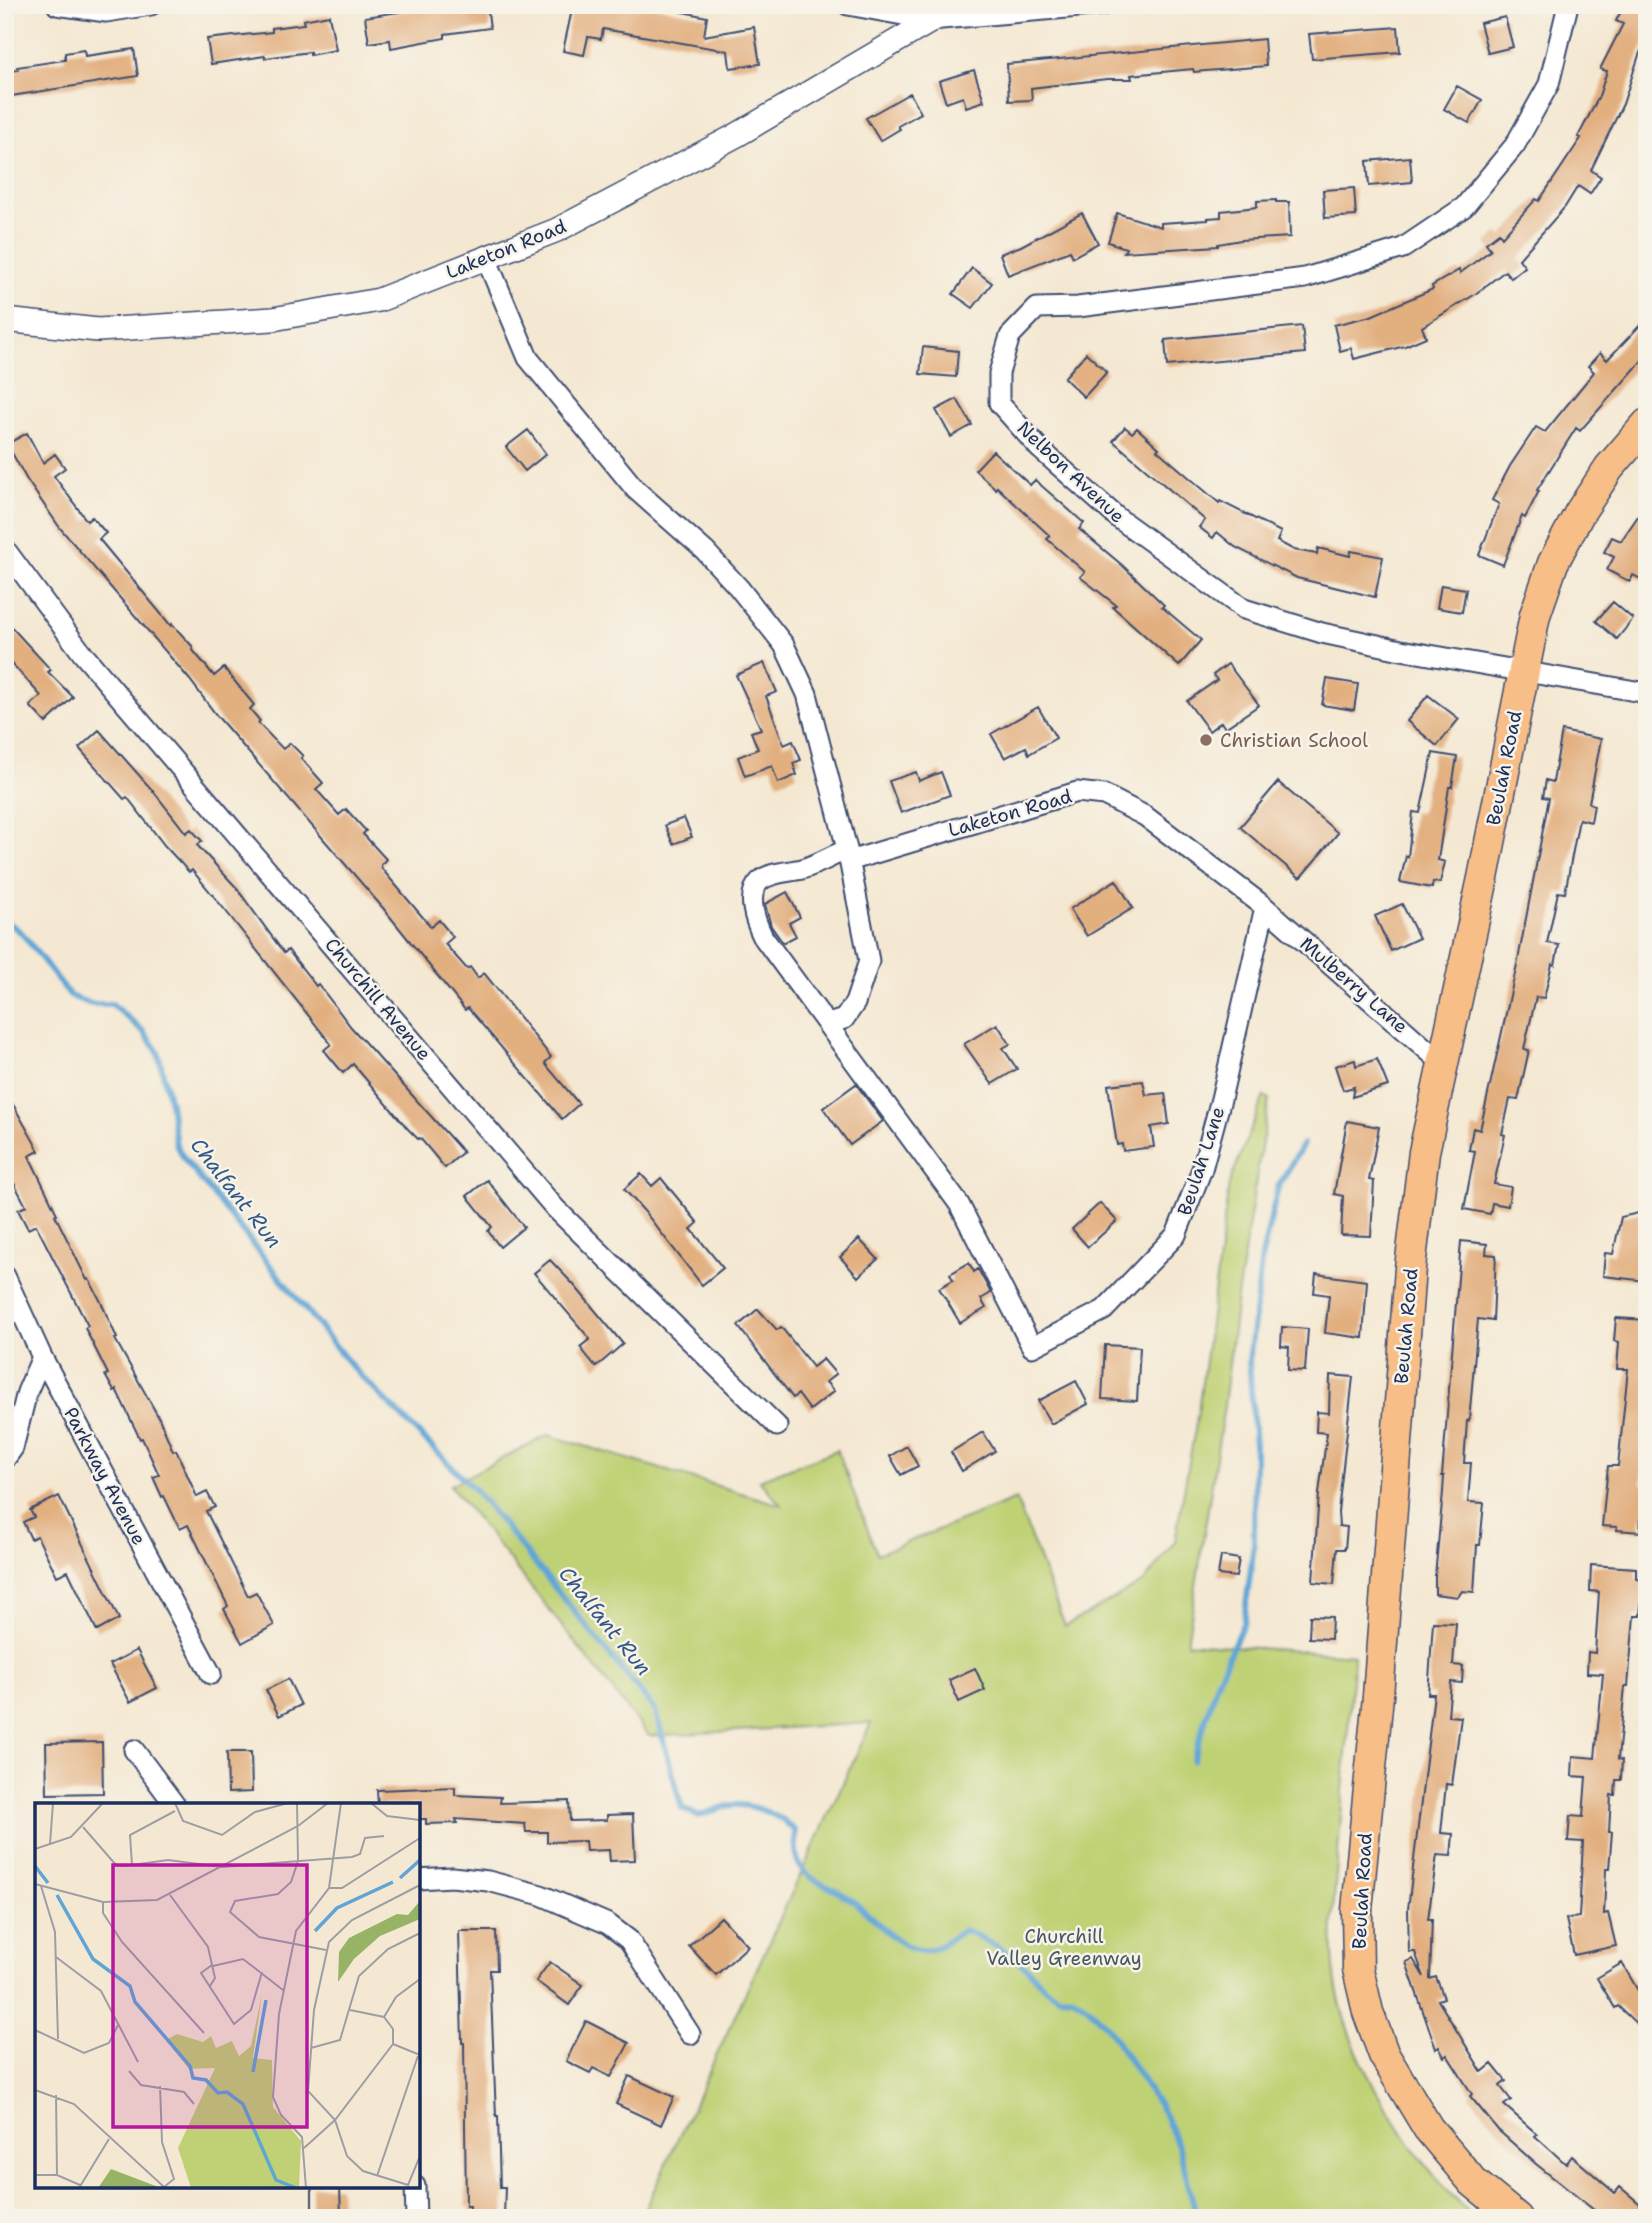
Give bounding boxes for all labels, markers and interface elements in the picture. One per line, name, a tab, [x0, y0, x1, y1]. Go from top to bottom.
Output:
street label: Laketon Road	[442, 213, 570, 285]
street label: Nelbon Avenue	[1012, 416, 1130, 528]
street label: Beulah Road	[1481, 709, 1527, 827]
place label: Christian School	[1220, 728, 1368, 753]
marker: Christian School	[1198, 732, 1214, 748]
street label: Laketon Road	[945, 783, 1075, 843]
street label: Mulberry Lane	[1295, 931, 1413, 1039]
street label: Churchill Avenue	[319, 932, 437, 1066]
street label: Beulah Lane	[1172, 1103, 1230, 1219]
water label: Chalfant Run	[184, 1132, 288, 1254]
street label: Beulah Road	[1388, 1267, 1424, 1385]
street label: Parkway Avenue	[58, 1403, 152, 1549]
water label: Chalfant Run	[552, 1561, 658, 1681]
inset map	[35, 1803, 420, 2188]
street label: Beulah Road	[1346, 1832, 1378, 1950]
park label: Churchill Valley Greenway	[986, 1924, 1142, 1971]

